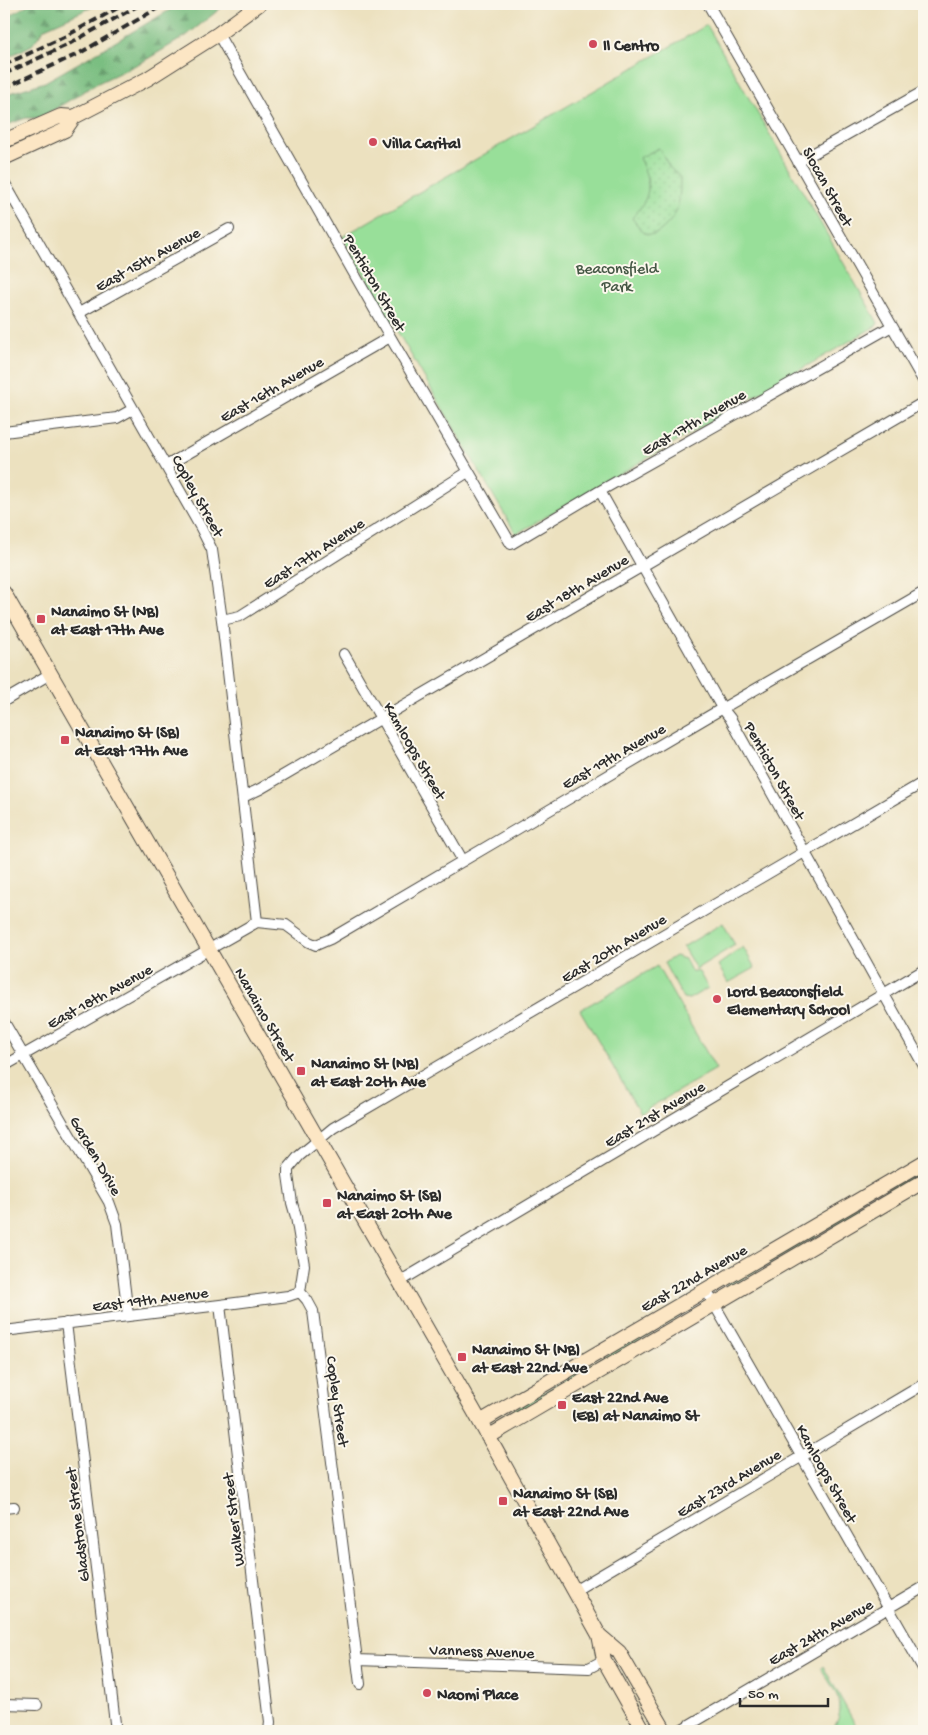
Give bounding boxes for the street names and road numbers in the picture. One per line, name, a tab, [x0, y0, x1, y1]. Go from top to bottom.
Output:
street label: Slocan Street	[796, 145, 856, 232]
street label: East 15th Avenue	[93, 224, 205, 298]
street label: Penticton Street	[337, 231, 409, 337]
street label: East 16th Avenue	[217, 353, 329, 428]
street label: East 17th Avenue	[639, 386, 751, 461]
street label: Copley Street	[166, 452, 227, 542]
street label: East 17th Avenue	[261, 515, 370, 595]
street label: East 18th Avenue	[523, 551, 634, 628]
street label: Kamloops Street	[377, 700, 449, 805]
street label: Penticton Street	[738, 719, 808, 825]
street label: East 19th Avenue	[560, 720, 671, 795]
street label: East 20th Avenue	[559, 911, 671, 989]
street label: East 18th Avenue	[45, 961, 157, 1035]
street label: Nanaimo Street	[228, 965, 298, 1067]
street label: East 21st Avenue	[602, 1078, 710, 1153]
street label: Garden Drive	[64, 1114, 125, 1200]
street label: East 22nd Avenue	[638, 1242, 752, 1318]
street label: East 19th Avenue	[91, 1285, 210, 1318]
street label: Copley Street	[320, 1355, 351, 1449]
street label: Kamloops Street	[790, 1422, 860, 1528]
street label: East 23rd Avenue	[674, 1446, 786, 1524]
street label: Gladstone Street	[63, 1465, 96, 1583]
street label: Walker Street	[220, 1471, 251, 1567]
street label: East 24th Avenue	[766, 1596, 878, 1672]
street label: Vanness Avenue	[428, 1642, 535, 1665]

